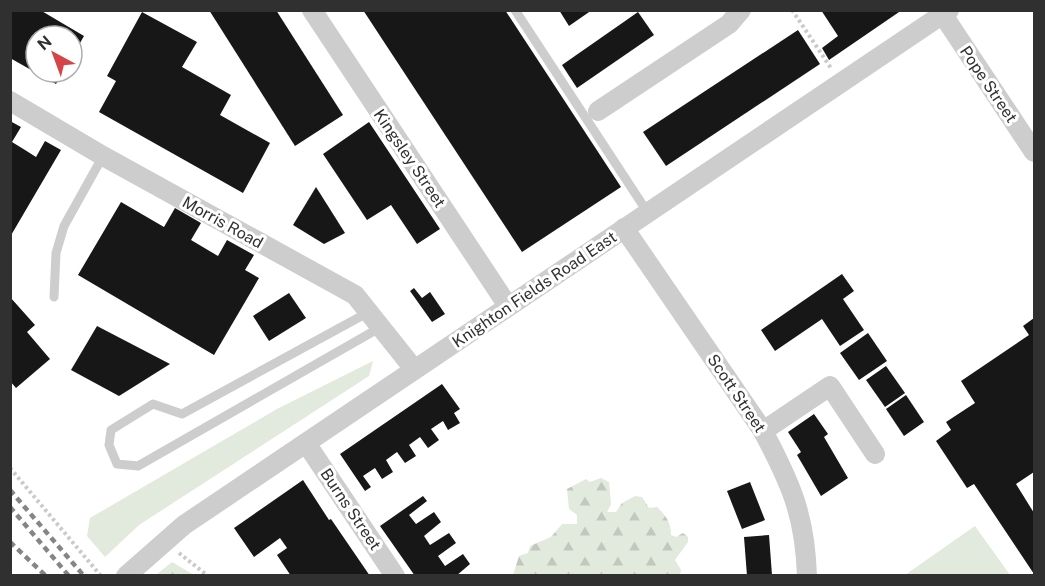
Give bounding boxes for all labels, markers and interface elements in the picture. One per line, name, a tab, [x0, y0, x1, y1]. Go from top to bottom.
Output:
north arrow	[24, 24, 84, 84]
text: N	[34, 32, 55, 54]
street label: Pope Street	[956, 42, 1021, 126]
street label: Kingsley Street	[370, 105, 449, 211]
street label: Morris Road	[179, 192, 266, 252]
street label: Knighton Fields Road East	[449, 227, 620, 352]
street label: Scott Street	[703, 351, 770, 436]
street label: Burns Street	[316, 465, 385, 554]

